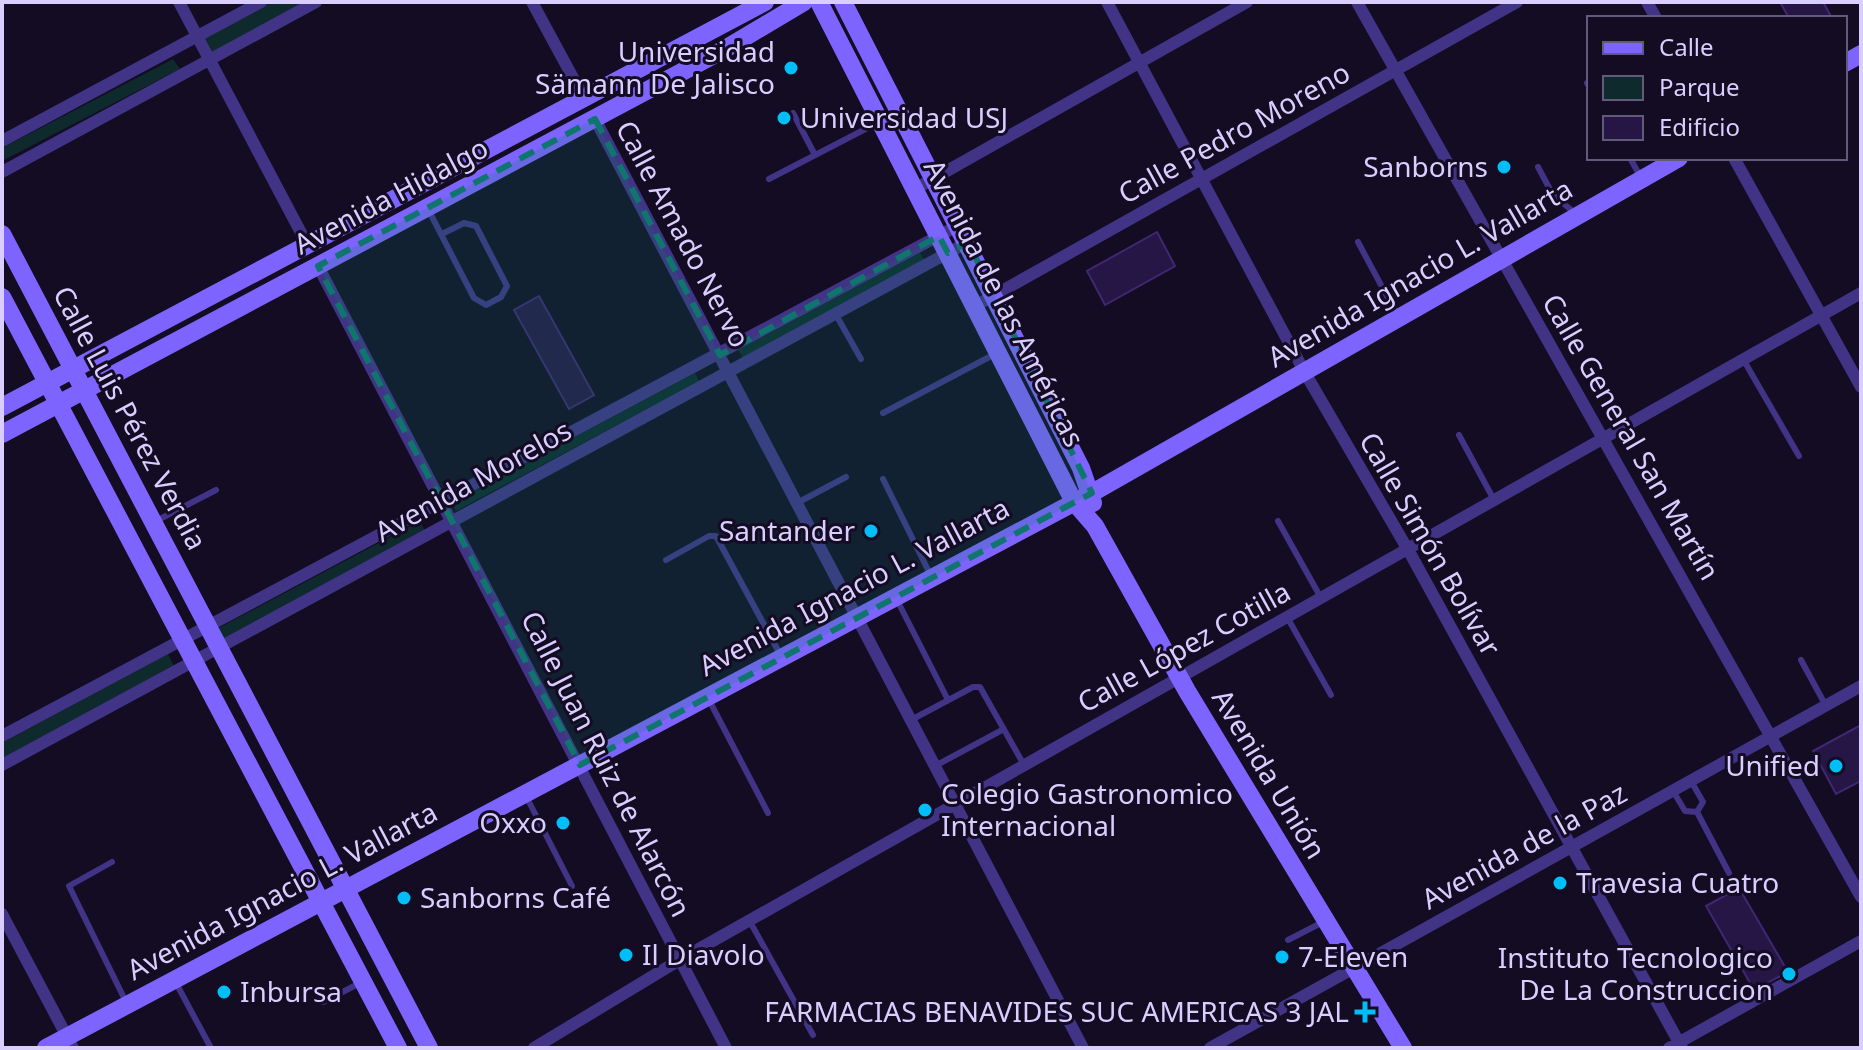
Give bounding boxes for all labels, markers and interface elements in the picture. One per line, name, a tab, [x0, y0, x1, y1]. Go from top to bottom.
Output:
legend	[1587, 16, 1847, 160]
text: Calle	[1659, 30, 1714, 63]
place label: Universidad Sämann De Jalisco	[535, 32, 775, 102]
street label: Calle Pedro Moreno	[1111, 53, 1356, 212]
marker: Universidad Sämann De Jalisco	[782, 59, 800, 77]
text: Parque	[1659, 70, 1740, 103]
place label: Universidad USJ	[800, 98, 1008, 136]
marker: Universidad USJ	[775, 109, 793, 127]
text: Edificio	[1659, 110, 1740, 143]
street label: Calle Amado Nervo	[608, 113, 760, 354]
street label: Avenida Hidalgo	[287, 128, 494, 262]
place label: Sanborns	[1363, 147, 1488, 185]
street label: Avenida de las Américas	[916, 152, 1094, 453]
marker: Sanborns	[1495, 158, 1513, 176]
street label: Avenida Ignacio L. Vallarta	[1260, 169, 1579, 375]
street label: Calle Luis Pérez Verdia	[45, 279, 217, 556]
street label: Calle General San Martín	[1534, 287, 1729, 586]
street label: Avenida Morelos	[367, 410, 578, 550]
street label: Calle Simón Bolívar	[1351, 425, 1511, 663]
street label: Avenida Ignacio L. Vallarta	[692, 488, 1015, 684]
place label: Santander	[719, 511, 855, 549]
marker: Santander	[862, 522, 880, 540]
street label: Calle López Cotilla	[1070, 572, 1297, 720]
street label: Calle Juan Ruiz de Alarcón	[513, 604, 701, 923]
street label: Avenida Unión	[1204, 681, 1336, 866]
place label: Unified	[1725, 746, 1820, 784]
marker: Unified	[1827, 757, 1845, 775]
street label: Avenida de la Paz	[1414, 773, 1633, 917]
place label: Colegio Gastronomico Internacional	[941, 774, 1233, 844]
street label: Avenida Ignacio L. Vallarta	[120, 792, 443, 988]
marker: Colegio Gastronomico Internacional	[916, 801, 934, 819]
place label: Oxxo	[479, 803, 547, 841]
marker: Oxxo	[554, 814, 572, 832]
place label: Travesia Cuatro	[1576, 863, 1779, 901]
marker: Travesia Cuatro	[1551, 874, 1569, 892]
place label: Sanborns Café	[420, 878, 611, 916]
marker: Sanborns Café	[395, 889, 413, 907]
place label: Il Diavolo	[642, 935, 765, 973]
place label: 7-Eleven	[1298, 937, 1408, 975]
place label: Instituto Tecnologico De La Construccion	[1498, 938, 1773, 1008]
marker: Il Diavolo	[617, 946, 635, 964]
marker: 7-Eleven	[1273, 948, 1291, 966]
marker: Instituto Tecnologico De La Construccion	[1780, 965, 1798, 983]
place label: Inbursa	[240, 972, 342, 1010]
marker: Inbursa	[215, 983, 233, 1001]
place label: FARMACIAS BENAVIDES SUC AMERICAS 3 JAL	[764, 992, 1349, 1030]
marker: FARMACIAS BENAVIDES SUC AMERICAS 3 JAL	[1356, 1003, 1374, 1021]

